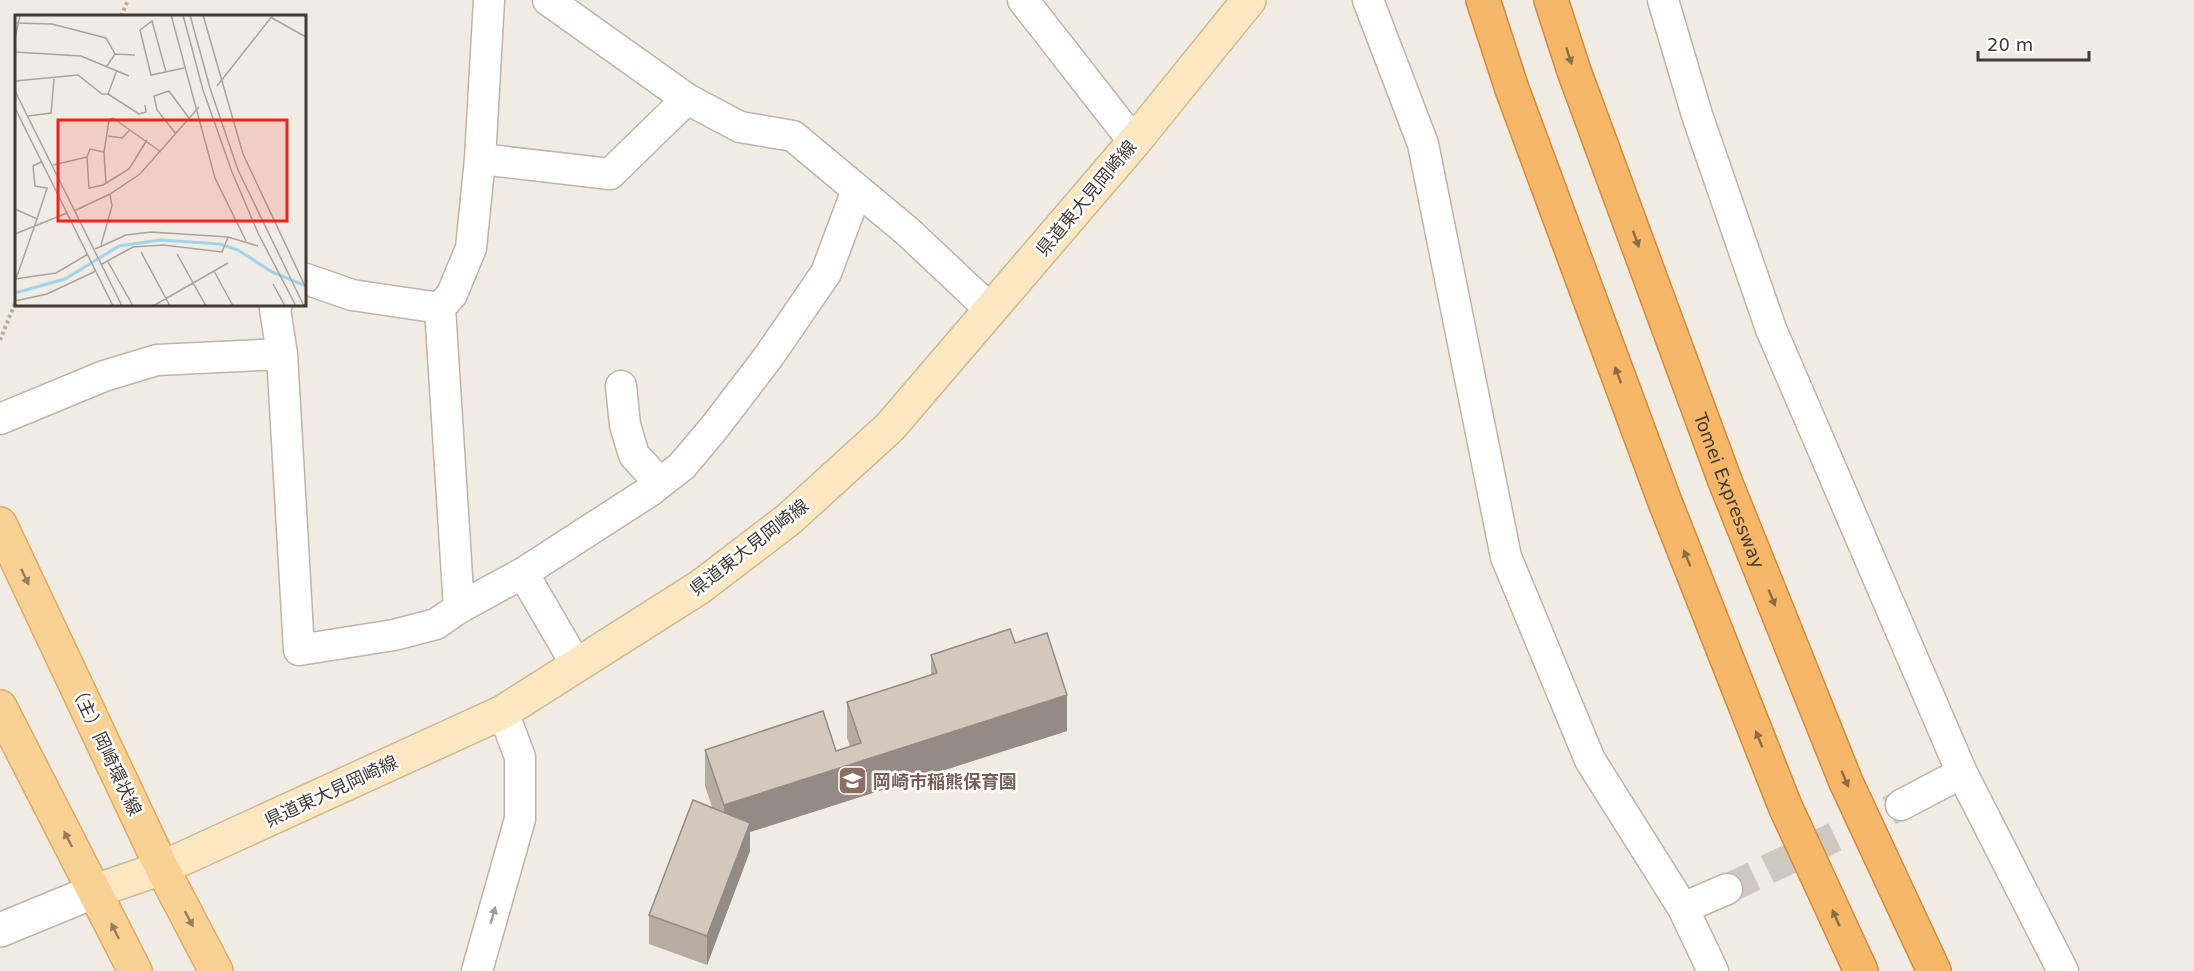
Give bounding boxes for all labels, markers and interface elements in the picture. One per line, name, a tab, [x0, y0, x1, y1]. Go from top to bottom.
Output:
inset map	[15, 15, 306, 306]
scale bar	[1978, 24, 2089, 62]
text: 20 m	[1987, 34, 2033, 55]
one-way arrow	[1565, 47, 1574, 65]
street label: 県道東大見岡崎線	[1032, 136, 1140, 260]
one-way arrow	[1632, 230, 1641, 248]
one-way arrow	[1612, 366, 1622, 384]
street label: Tomei Expressway	[1690, 409, 1770, 572]
street label: 県道東大見岡崎線	[686, 494, 812, 600]
one-way arrow	[1681, 549, 1691, 567]
one-way arrow	[20, 569, 30, 587]
one-way arrow	[1768, 589, 1777, 607]
street label: （主）岡崎環状線	[66, 679, 146, 819]
one-way arrow	[1754, 730, 1763, 748]
street label: 県道東大見岡崎線	[261, 751, 401, 831]
school or university icon: 岡崎市稲熊保育園	[836, 765, 868, 797]
one-way arrow	[1840, 770, 1850, 788]
place label: 岡崎市稲熊保育園	[873, 771, 1017, 792]
one-way arrow	[64, 831, 73, 848]
one-way arrow	[489, 906, 498, 924]
one-way arrow	[1832, 909, 1841, 926]
one-way arrow	[185, 911, 194, 928]
one-way arrow	[110, 923, 120, 940]

